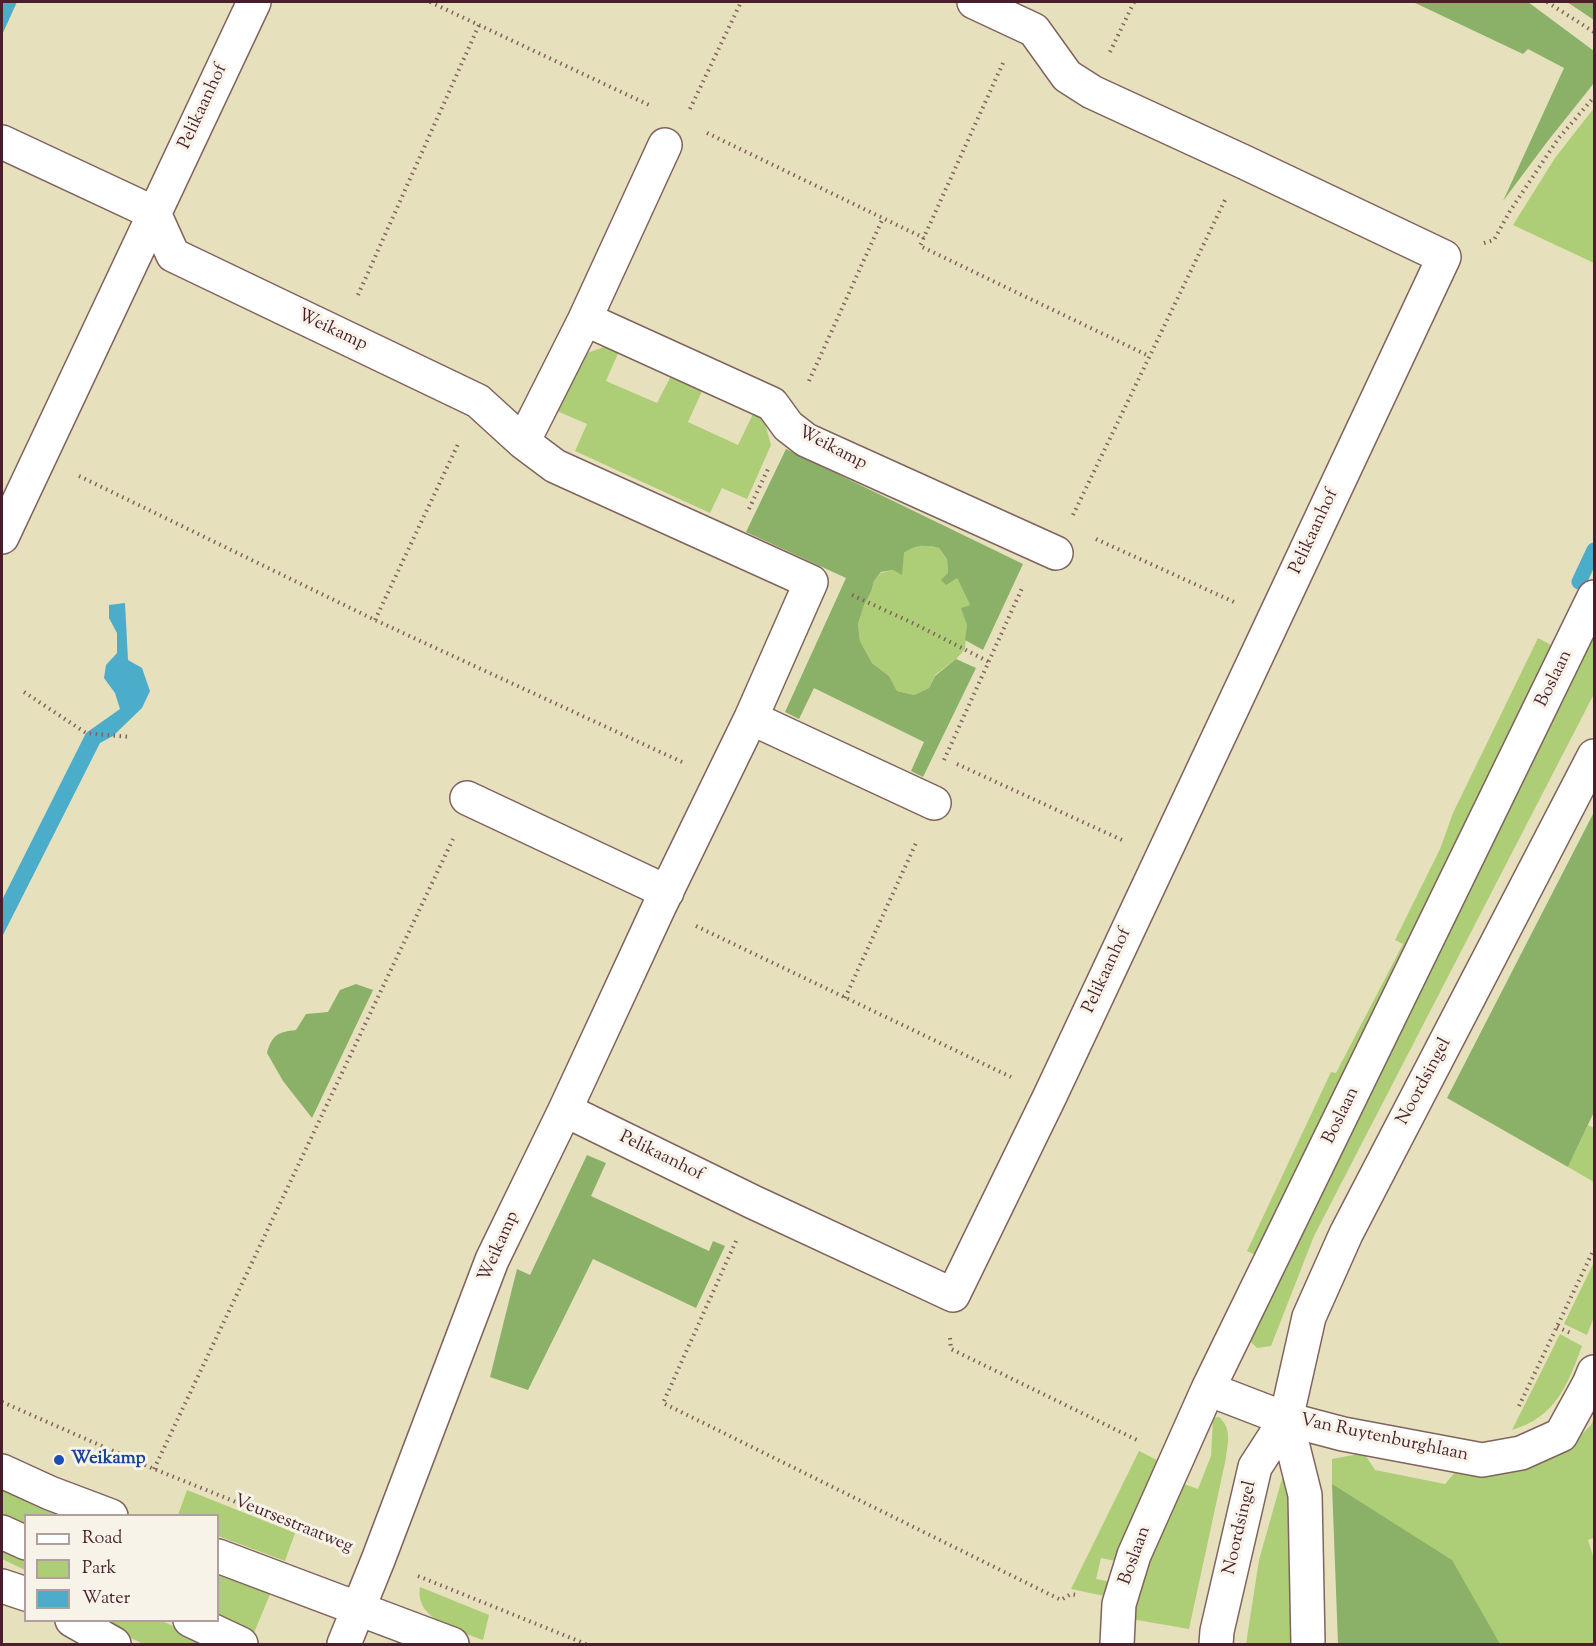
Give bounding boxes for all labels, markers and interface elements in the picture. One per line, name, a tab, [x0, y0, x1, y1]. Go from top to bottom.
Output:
street label: Pelikaanhof	[175, 61, 233, 153]
street label: Weikamp	[294, 305, 370, 357]
street label: Weikamp	[794, 422, 870, 476]
street label: Pelikaanhof	[1286, 486, 1344, 578]
street label: Boslaan	[1532, 647, 1578, 711]
street label: Pelikaanhof	[1079, 925, 1137, 1017]
street label: Noordsingel	[1393, 1035, 1457, 1129]
street label: Boslaan	[1319, 1084, 1365, 1148]
street label: Pelikaanhof	[615, 1127, 707, 1187]
street label: Weikamp	[475, 1209, 525, 1285]
street label: Van Ruytenburghlaan	[1298, 1411, 1470, 1467]
place label: Weikamp	[71, 1449, 146, 1471]
marker: Weikamp	[52, 1453, 66, 1467]
street label: Noordsingel	[1220, 1479, 1262, 1577]
street label: Veursestraatweg	[230, 1491, 356, 1559]
legend	[24, 1514, 219, 1622]
street label: Boslaan	[1116, 1524, 1156, 1588]
text: Road	[82, 1526, 122, 1552]
text: Park	[82, 1556, 116, 1582]
text: Water	[82, 1586, 130, 1612]

